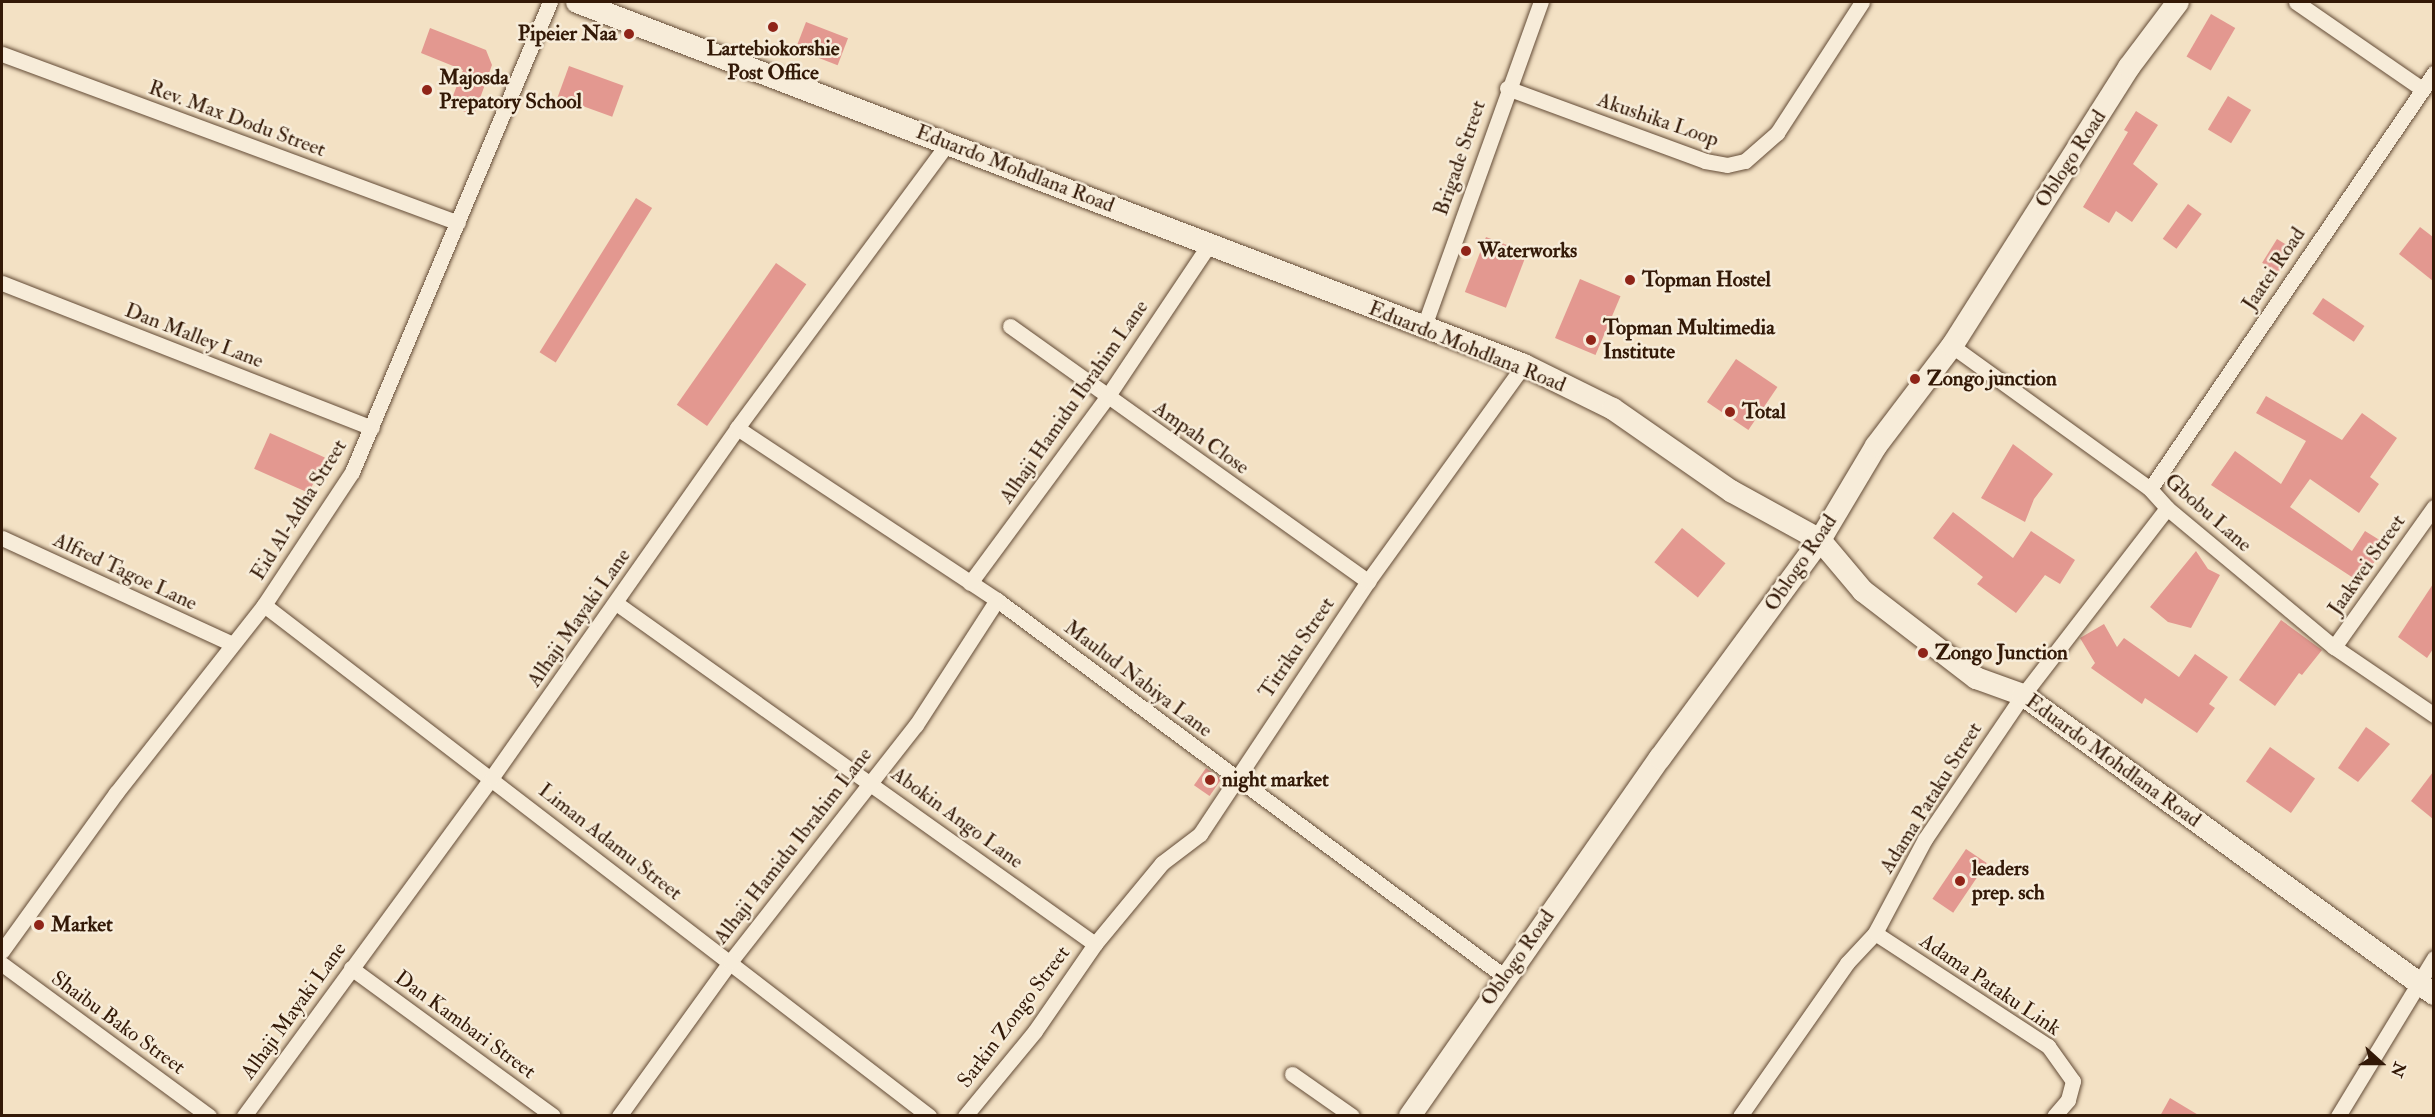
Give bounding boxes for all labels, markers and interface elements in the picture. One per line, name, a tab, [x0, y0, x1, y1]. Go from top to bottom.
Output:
marker: Lartebiokorshie Post Office	[766, 20, 780, 34]
place label: Pipeier Naa	[518, 21, 617, 47]
marker: Pipeier Naa	[622, 27, 636, 41]
place label: Lartebiokorshie Post Office	[706, 36, 840, 86]
place label: Majosda Prepatory School	[439, 65, 582, 115]
street label: Rev. Max Dodu Street	[145, 75, 329, 163]
marker: Majosda Prepatory School	[420, 83, 434, 97]
street label: Akushika Loop	[1594, 87, 1722, 153]
street label: Brigade Street	[1429, 97, 1491, 219]
street label: Oblogo Road	[2030, 105, 2112, 213]
street label: Eduardo Mohdlana Road	[912, 120, 1118, 218]
street label: Jaatei Road	[2237, 223, 2311, 315]
place label: Waterworks	[1478, 238, 1577, 264]
marker: Waterworks	[1459, 244, 1473, 258]
place label: Topman Hostel	[1642, 267, 1771, 293]
marker: Topman Hostel	[1623, 273, 1637, 287]
street label: Alhaji Hamidu Ibrahim Lane	[994, 295, 1154, 509]
street label: Eduardo Mohdlana Road	[1365, 296, 1569, 398]
street label: Dan Malley Lane	[121, 298, 267, 374]
place label: Topman Multimedia Institute	[1603, 315, 1775, 365]
marker: Topman Multimedia Institute	[1584, 333, 1598, 347]
place label: Zongo junction	[1927, 366, 2057, 392]
marker: Zongo junction	[1908, 372, 1922, 386]
street label: Ampah Close	[1148, 396, 1254, 480]
place label: Total	[1742, 399, 1786, 425]
marker: Total	[1723, 405, 1737, 419]
street label: Eid Al-Adha Street	[246, 435, 352, 585]
street label: Gbobu Lane	[2159, 468, 2257, 558]
street label: Oblogo Road	[1759, 510, 1843, 616]
street label: Jaakwei Street	[2323, 510, 2411, 620]
street label: Alfred Tagoe Lane	[49, 528, 201, 616]
street label: Alhaji Mayaki Lane	[522, 544, 636, 692]
street label: Titriku Street	[1254, 593, 1340, 703]
street label: Maulud Nabiya Lane	[1059, 615, 1217, 743]
place label: Zongo Junction	[1935, 640, 2068, 666]
marker: Zongo Junction	[1916, 646, 1930, 660]
street label: Eduardo Mohdlana Road	[2020, 689, 2206, 833]
street label: Adama Pataku Street	[1874, 718, 1988, 878]
street label: Alhaji Hamidu Ibrahim Lane	[708, 743, 878, 949]
street label: Abokin Ango Lane	[886, 762, 1028, 874]
place label: night market	[1222, 767, 1329, 793]
marker: night market	[1203, 773, 1217, 787]
street label: Liman Adamu Street	[533, 778, 687, 906]
place label: leaders prep. sch	[1972, 856, 2045, 906]
marker: leaders prep. sch	[1953, 874, 1967, 888]
street label: Oblogo Road	[1476, 905, 1560, 1011]
place label: Market	[51, 912, 113, 938]
marker: Market	[32, 918, 46, 932]
street label: Adama Pataku Link	[1915, 929, 2065, 1041]
street label: Alhaji Mayaki Lane	[236, 938, 352, 1084]
street label: Sarkin Zongo Street	[952, 941, 1076, 1093]
street label: Dan Kambari Street	[390, 965, 540, 1085]
street label: Shaibu Bako Street	[46, 966, 190, 1080]
north arrow	[2351, 1033, 2411, 1093]
text: N	[2386, 1059, 2410, 1080]

